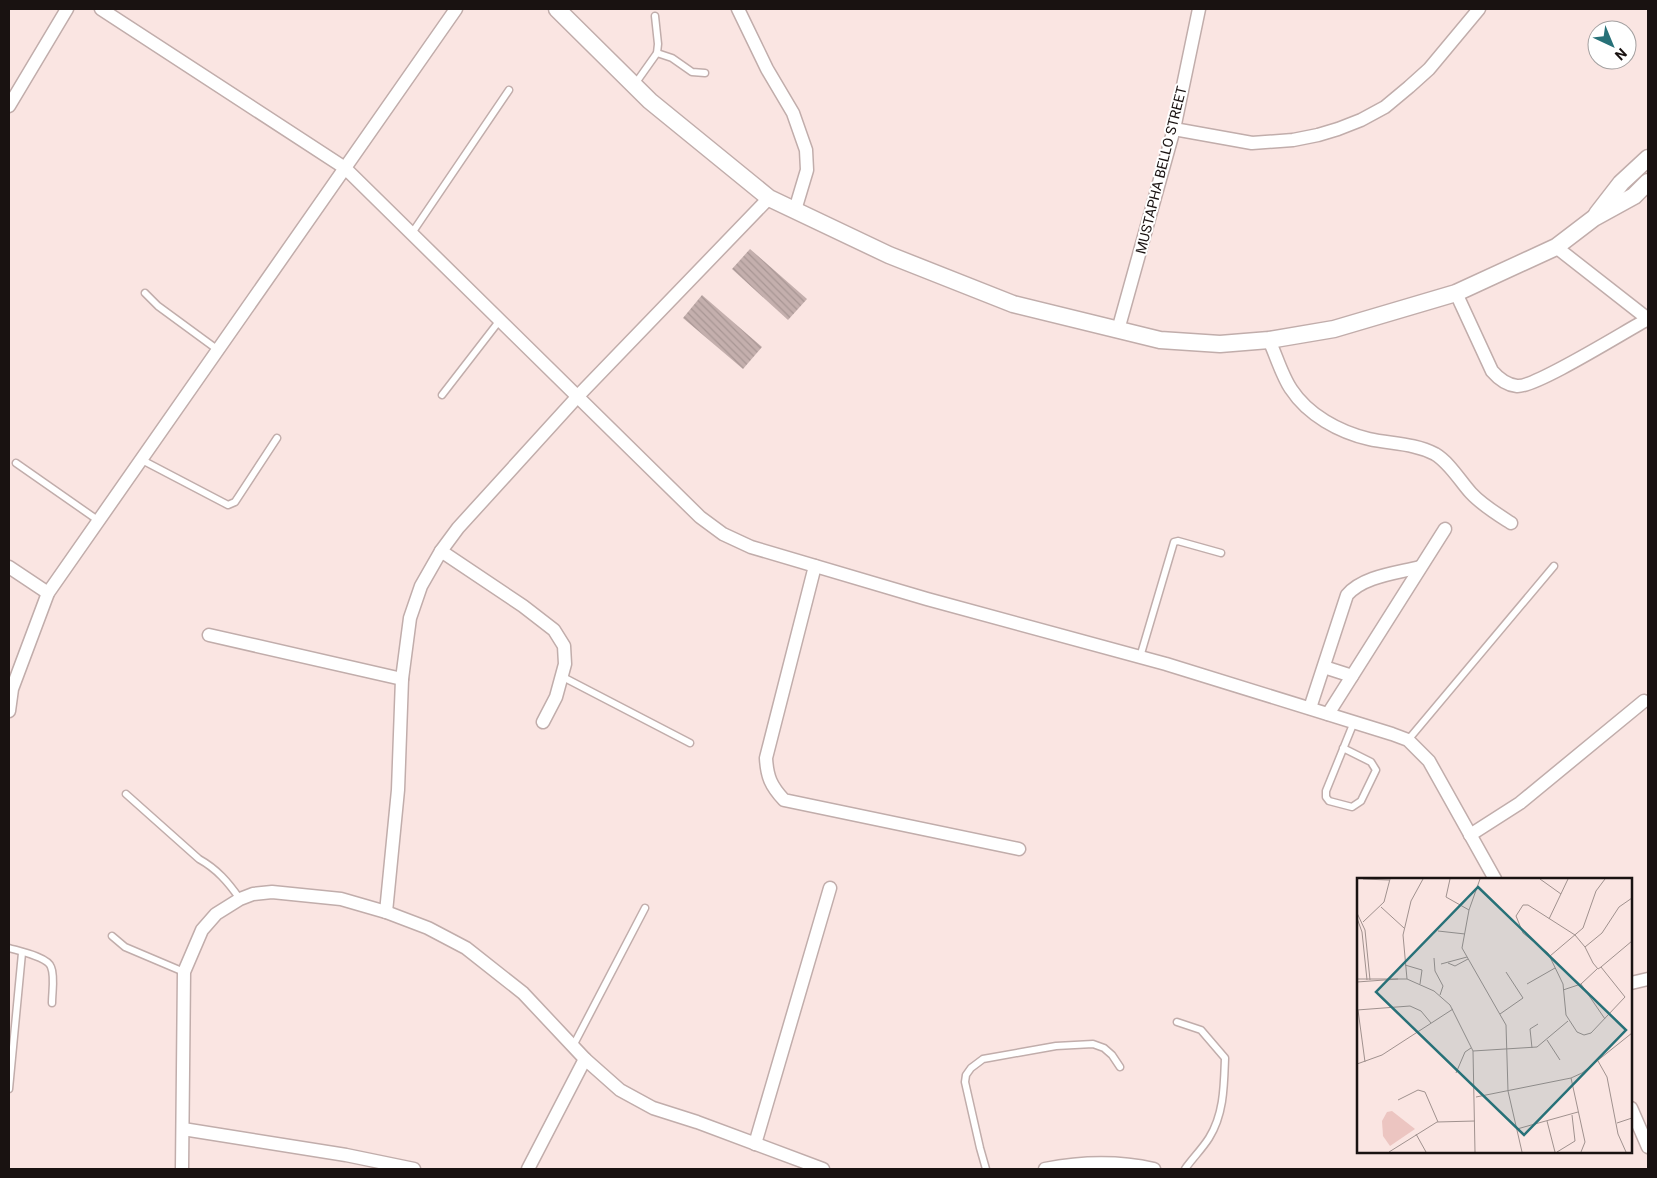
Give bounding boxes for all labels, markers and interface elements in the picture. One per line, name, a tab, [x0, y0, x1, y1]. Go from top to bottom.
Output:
north arrow	[1587, 20, 1637, 70]
text: N	[1612, 45, 1630, 64]
street label: MUSTAPHA BELLO STREET	[1132, 84, 1190, 255]
inset map	[1357, 878, 1632, 1153]

